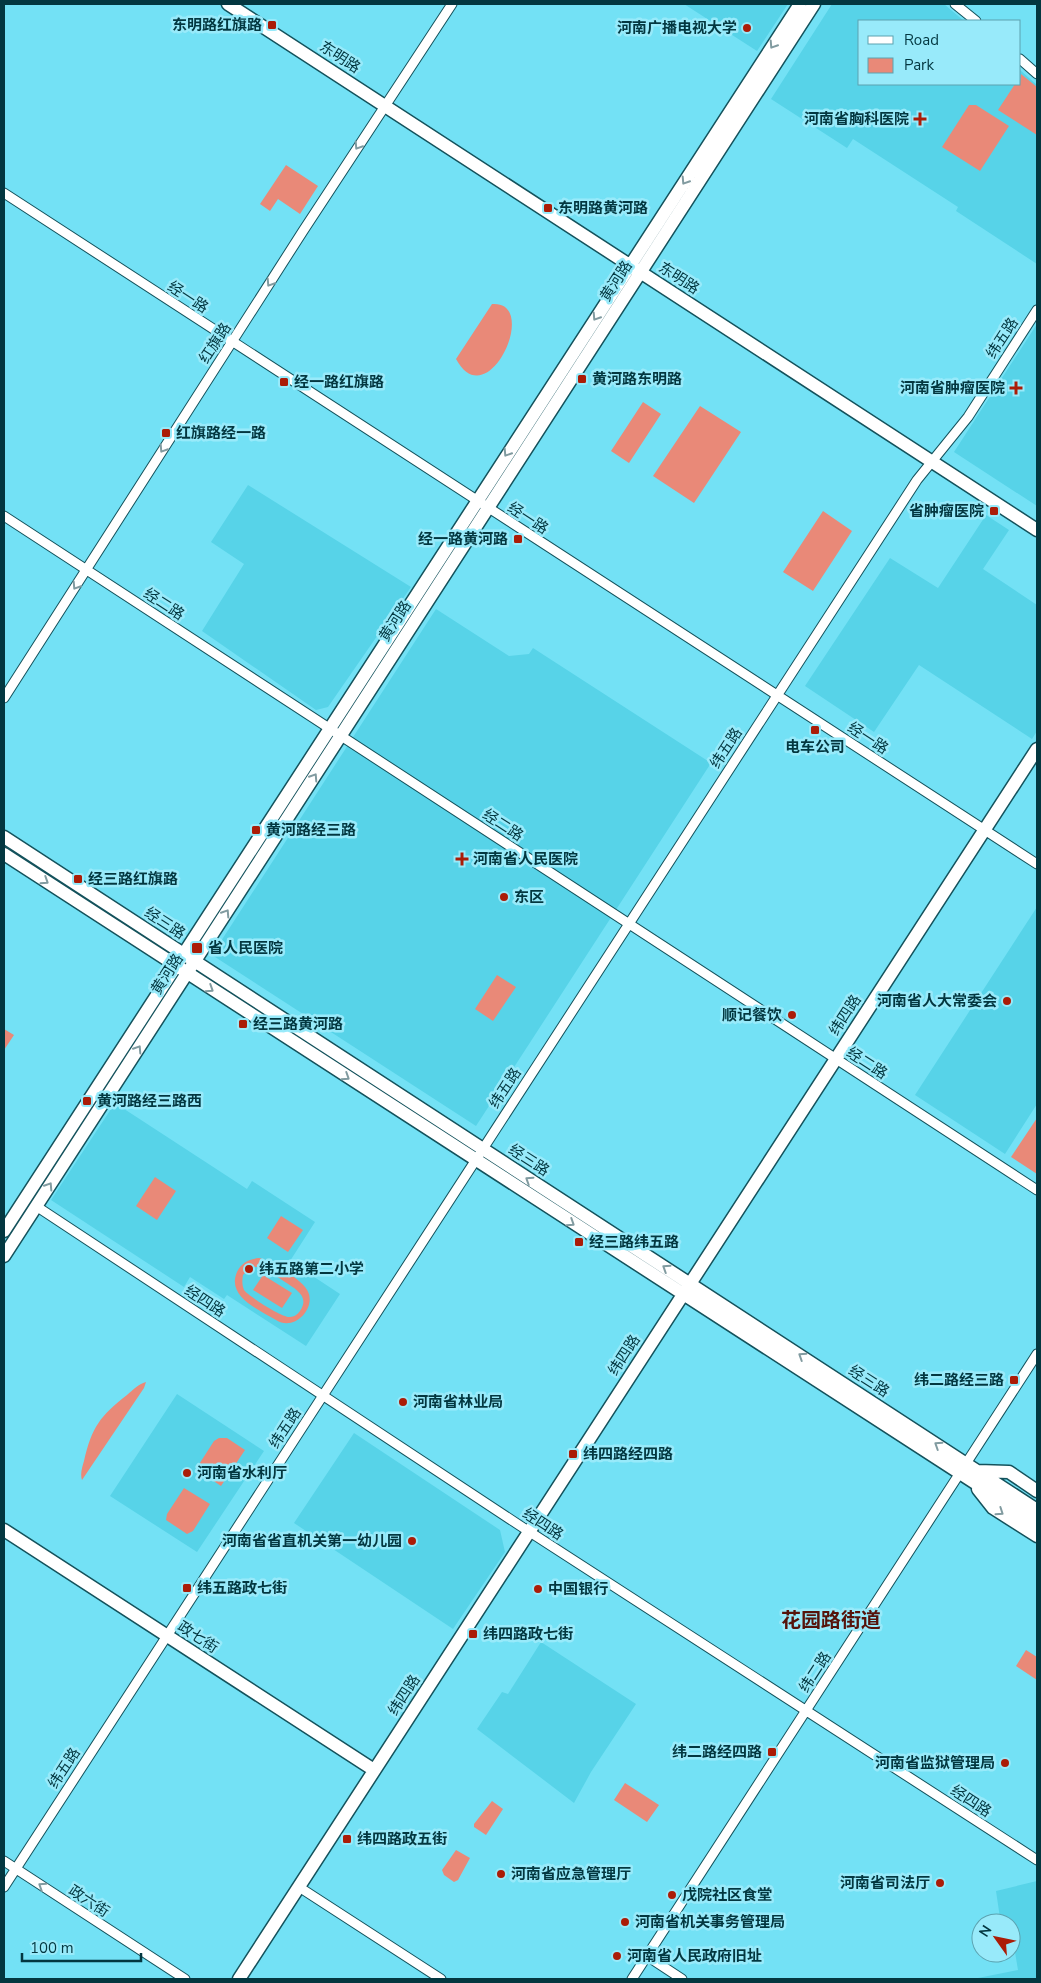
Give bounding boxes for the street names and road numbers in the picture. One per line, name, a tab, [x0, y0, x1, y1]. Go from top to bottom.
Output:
street label: 东明路	[316, 36, 364, 78]
street label: 黄河路	[595, 257, 637, 305]
street label: 东明路	[655, 257, 703, 299]
street label: 经一路	[164, 276, 212, 318]
street label: 纬五路	[981, 314, 1023, 362]
street label: 红旗路	[194, 319, 236, 367]
street label: 经一路	[504, 497, 552, 539]
street label: 经二路	[140, 583, 188, 625]
street label: 黄河路	[374, 597, 416, 645]
street label: 经一路	[844, 717, 892, 759]
street label: 纬五路	[705, 724, 747, 772]
street label: 经二路	[479, 804, 527, 846]
street label: 经三路	[141, 902, 189, 944]
street label: 黄河路	[146, 950, 188, 998]
street label: 纬四路	[824, 991, 866, 1039]
street label: 经二路	[843, 1042, 891, 1084]
street label: 纬五路	[484, 1064, 526, 1112]
street label: 经三路	[505, 1139, 553, 1181]
street label: 经四路	[181, 1280, 229, 1322]
street label: 纬四路	[603, 1331, 645, 1379]
street label: 经三路	[845, 1360, 893, 1402]
street label: 纬五路	[264, 1404, 306, 1452]
street label: 经四路	[519, 1503, 567, 1545]
street label: 政七街	[174, 1616, 222, 1658]
street label: 纬二路	[794, 1648, 836, 1696]
street label: 纬四路	[383, 1671, 425, 1719]
street label: 纬五路	[43, 1744, 85, 1792]
street label: 经四路	[947, 1780, 995, 1822]
street label: 政六街	[65, 1880, 113, 1922]

